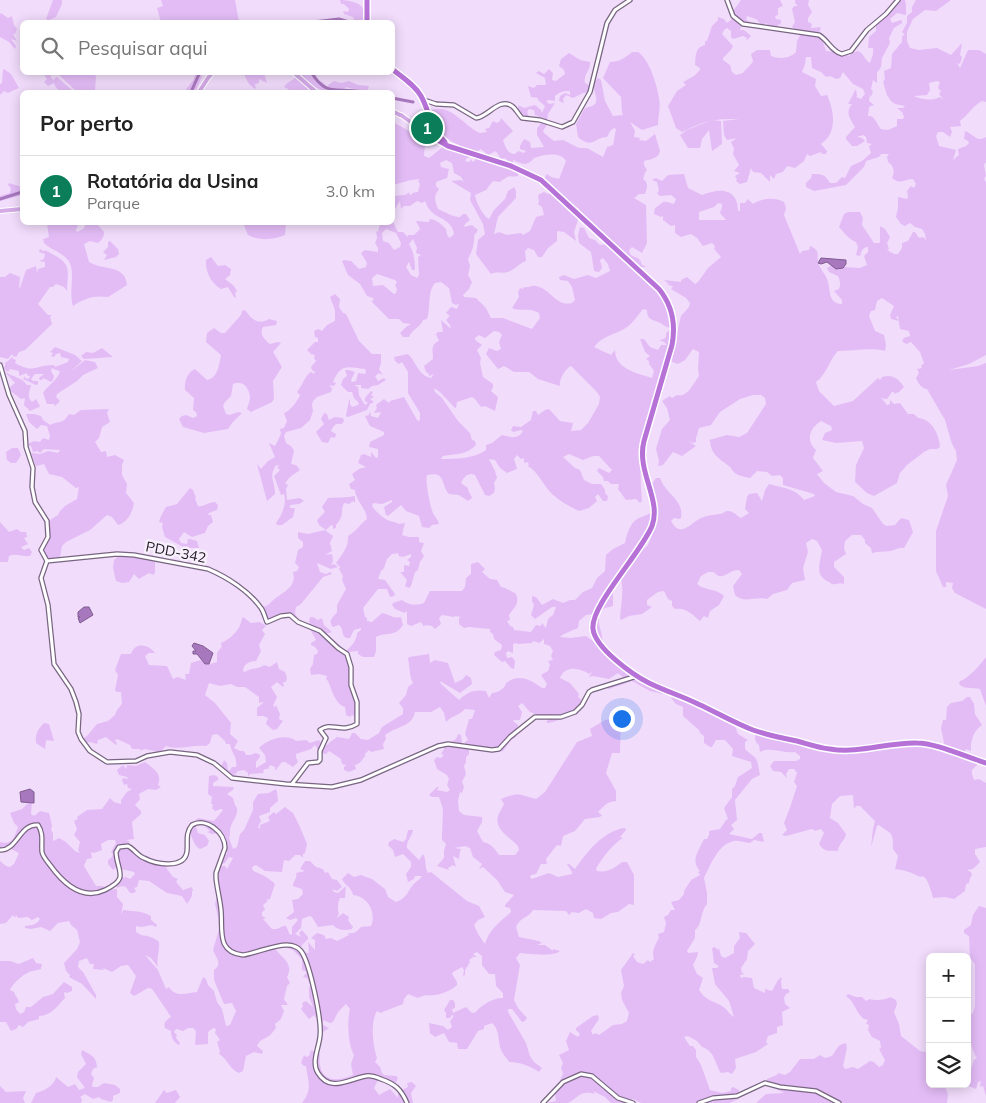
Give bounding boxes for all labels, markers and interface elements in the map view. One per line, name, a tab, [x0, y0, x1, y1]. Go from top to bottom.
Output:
search box	[20, 20, 395, 75]
icon: search	[38, 34, 66, 62]
text: Pesquisar aqui	[78, 36, 208, 60]
pin: 1	[411, 109, 443, 147]
text: Por perto	[40, 110, 134, 136]
text: Rotatória da Usina	[87, 169, 259, 193]
text: 1	[51, 181, 61, 201]
text: 3.0 km	[326, 181, 375, 201]
text: Parque	[87, 193, 140, 213]
street label: PDD-342	[144, 537, 208, 567]
your location	[609, 706, 635, 732]
map controls	[926, 953, 971, 1088]
button: +	[926, 953, 971, 998]
button: −	[926, 998, 971, 1043]
button: layers	[926, 1043, 971, 1088]

